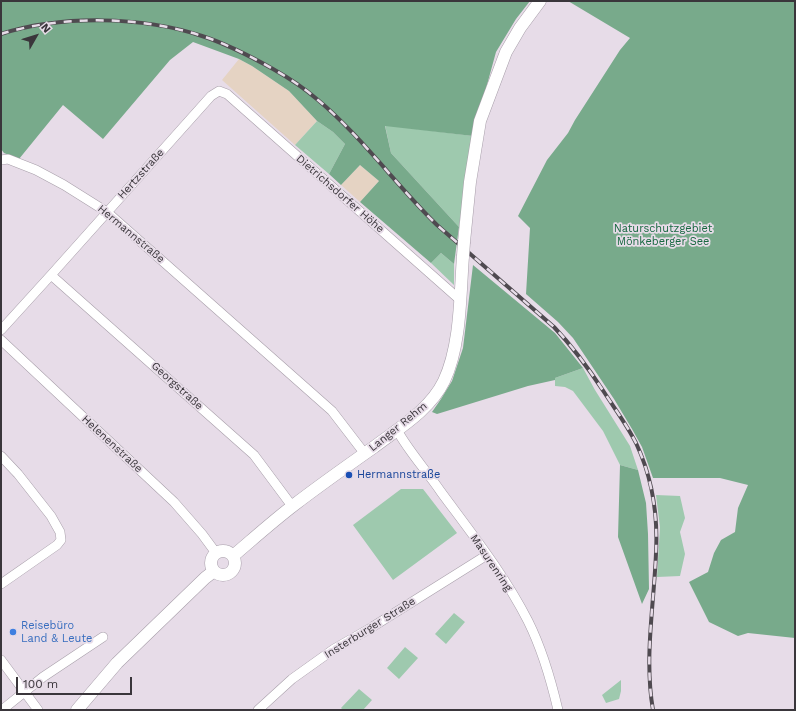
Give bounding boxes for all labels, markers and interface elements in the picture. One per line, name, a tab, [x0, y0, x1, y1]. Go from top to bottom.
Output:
north arrow	[16, 16, 56, 56]
text: N	[38, 21, 53, 35]
street label: Hertzstraße	[115, 146, 167, 202]
street label: Dietrichsdorfer Höhe	[293, 152, 387, 236]
street label: Hermannstraße	[95, 202, 167, 266]
park label: Naturschutzgebiet Mönkeberger See	[614, 222, 712, 248]
street label: Georgstraße	[148, 359, 206, 413]
street label: Langer Rehm	[366, 400, 430, 454]
street label: Helenenstraße	[79, 413, 145, 475]
place label: Hermannstraße	[357, 468, 440, 482]
marker: Hermannstraße	[344, 470, 354, 480]
street label: Masurenring	[467, 532, 515, 594]
street label: Insterburger Straße	[322, 595, 418, 661]
place label: Reisebüro Land & Leute	[21, 619, 92, 645]
marker: Reisebüro Land & Leute	[8, 627, 18, 637]
scale bar	[18, 669, 134, 695]
text: 100 m	[23, 677, 58, 691]

